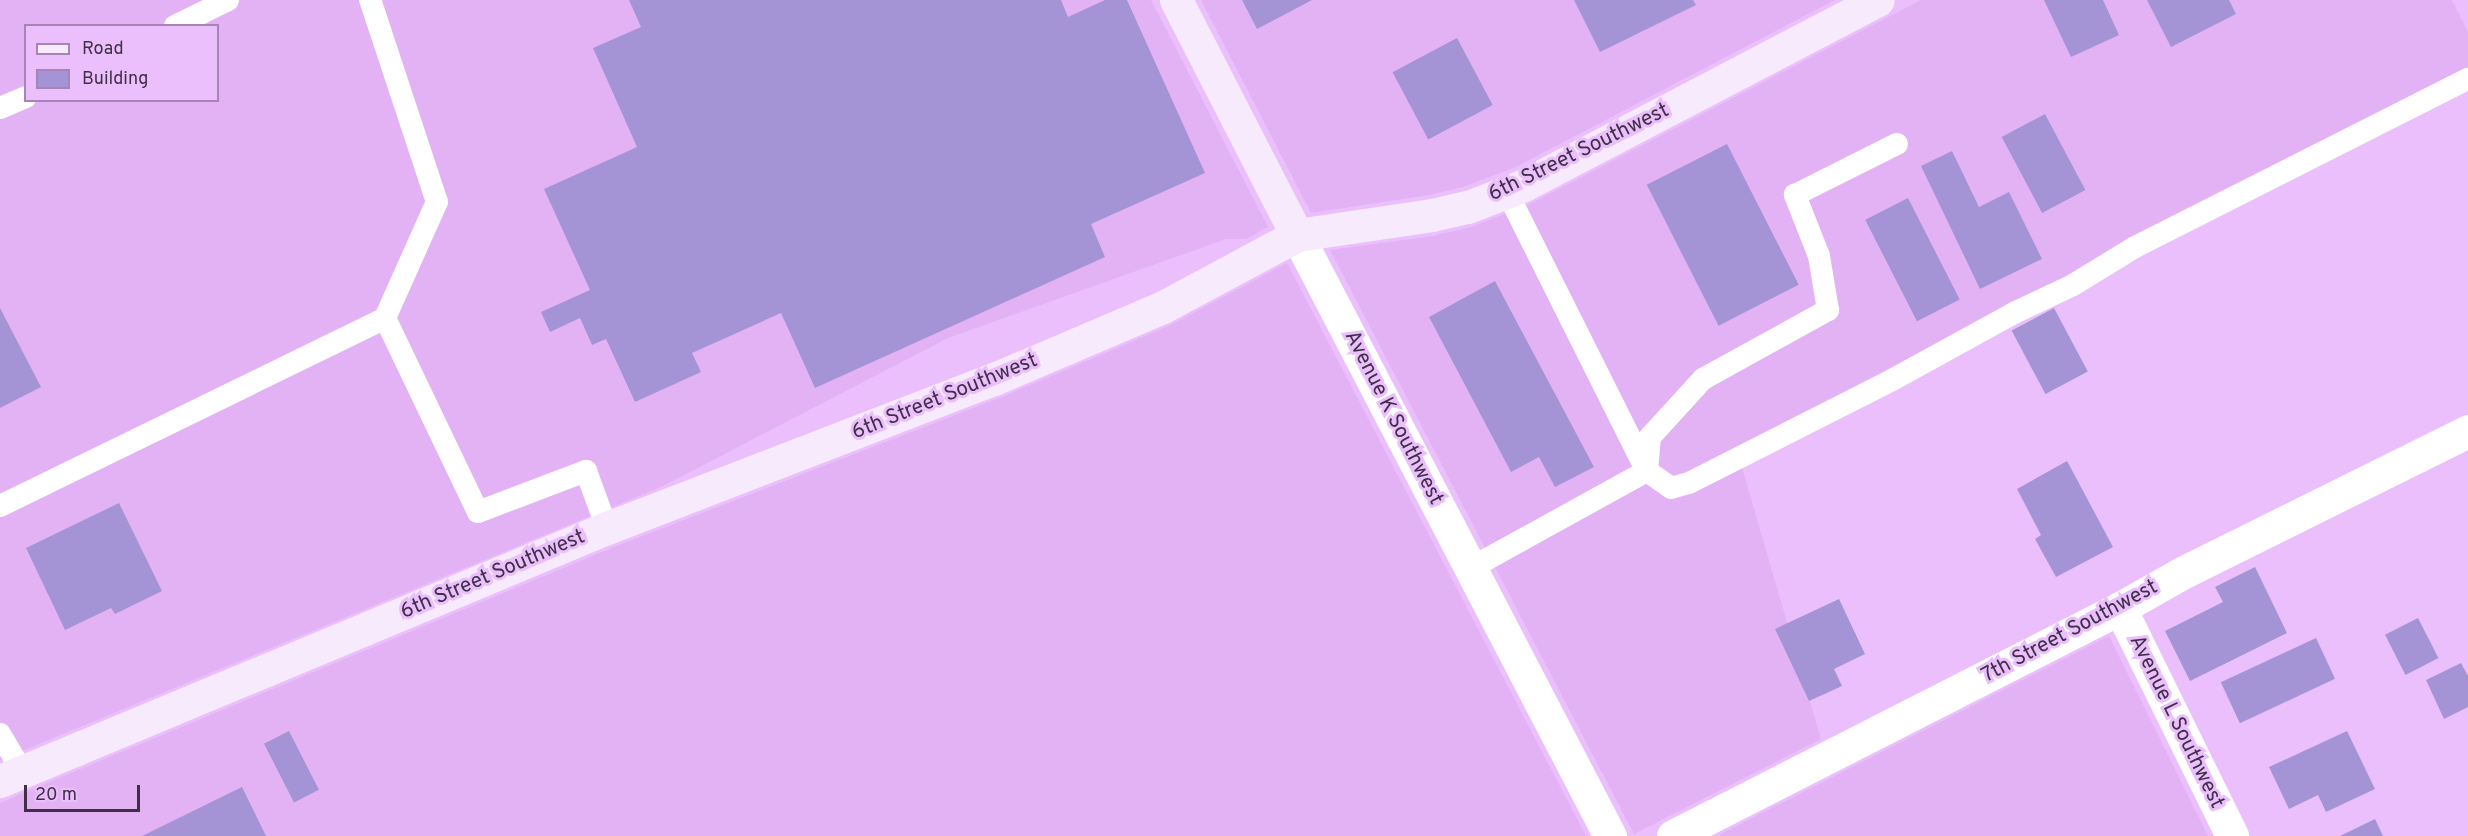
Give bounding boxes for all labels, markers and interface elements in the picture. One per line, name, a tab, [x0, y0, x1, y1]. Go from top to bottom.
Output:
legend	[24, 24, 219, 102]
text: Road	[82, 38, 124, 61]
text: Building	[82, 68, 148, 91]
street label: 6th Street Southwest	[1485, 98, 1673, 208]
street label: Avenue K Southwest	[1338, 327, 1448, 509]
street label: 6th Street Southwest	[849, 348, 1041, 446]
street label: 6th Street Southwest	[397, 525, 589, 625]
street label: 7th Street Southwest	[1978, 575, 2162, 689]
street label: Avenue L Southwest	[2123, 631, 2229, 813]
scale bar	[27, 773, 142, 811]
text: 20 m	[35, 784, 77, 807]

